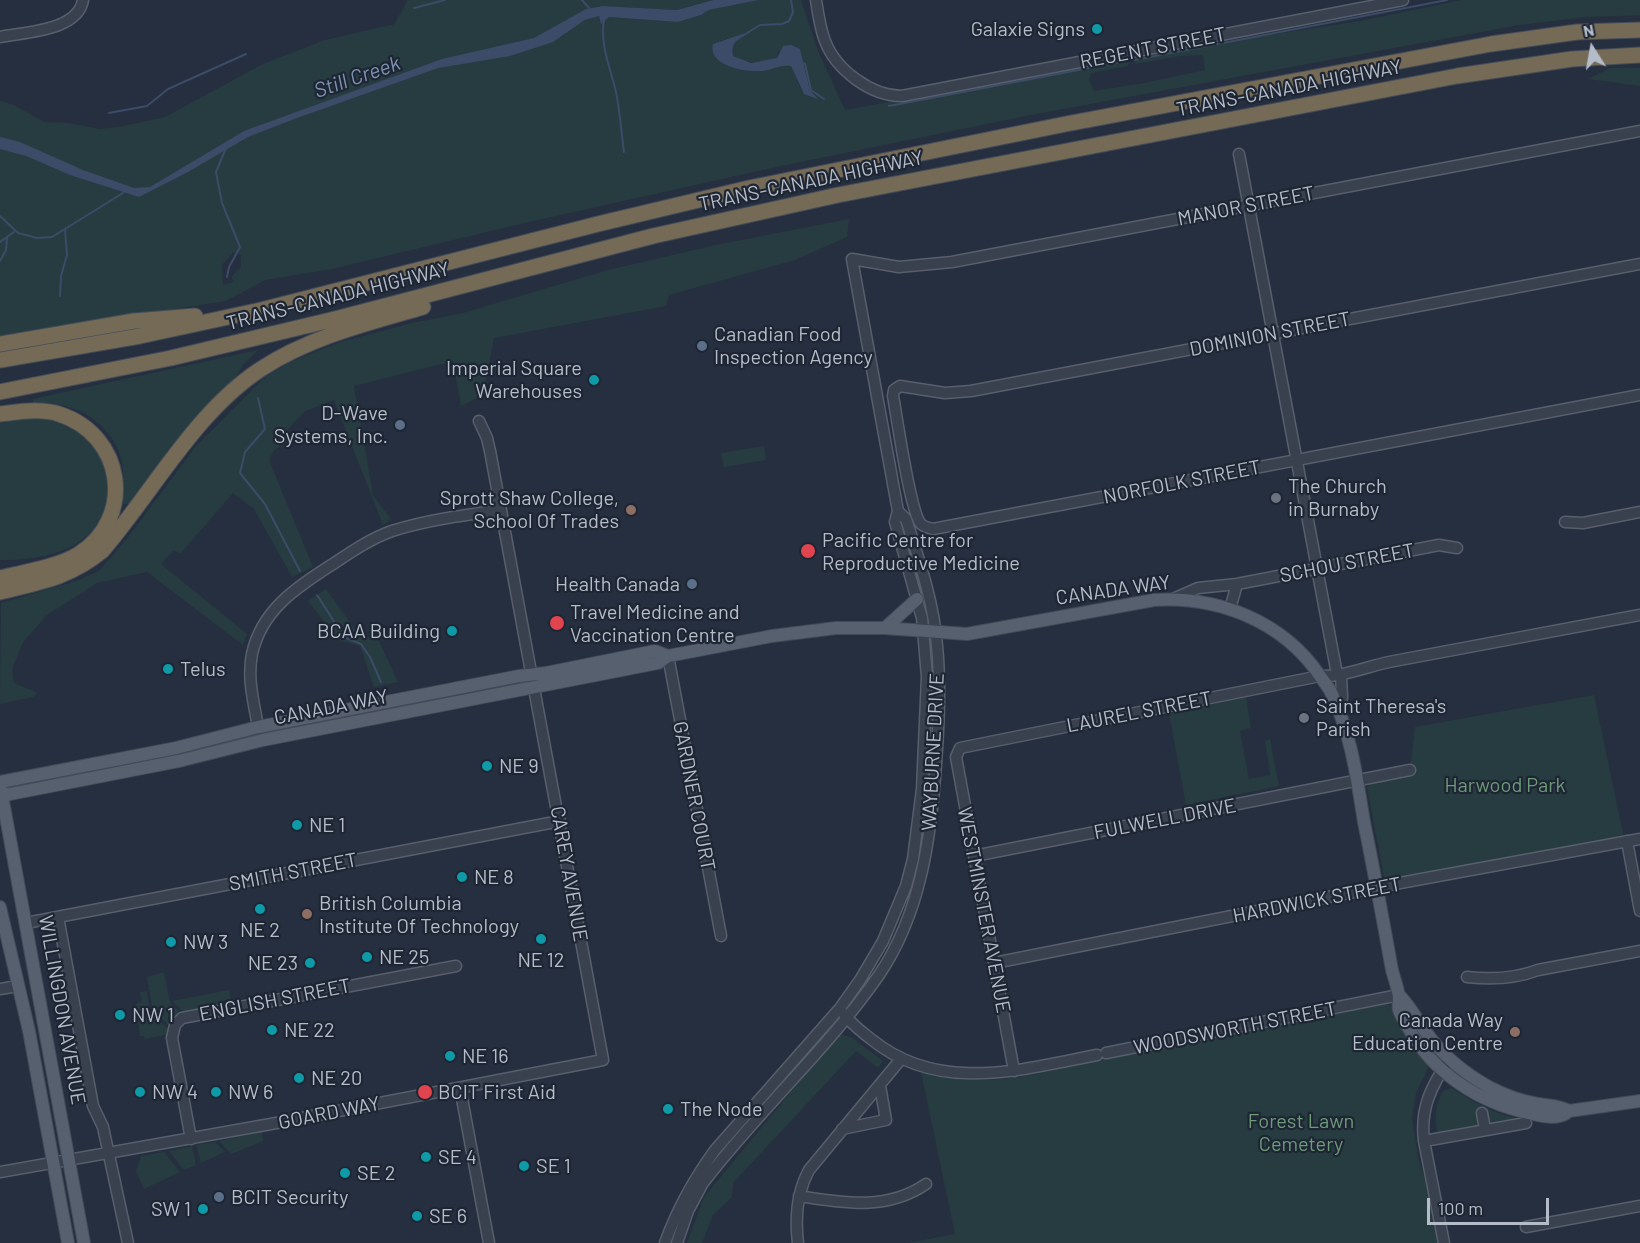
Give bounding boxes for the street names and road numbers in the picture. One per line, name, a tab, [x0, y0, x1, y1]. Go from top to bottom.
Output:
street label: REGENT STREET	[1078, 22, 1228, 74]
street label: TRANS-CANADA HIGHWAY	[1174, 54, 1404, 122]
street label: TRANS-CANADA HIGHWAY	[697, 145, 925, 217]
street label: MANOR STREET	[1175, 181, 1317, 231]
street label: TRANS-CANADA HIGHWAY	[224, 257, 452, 335]
street label: DOMINION STREET	[1188, 307, 1352, 361]
street label: NORFOLK STREET	[1101, 455, 1263, 509]
street label: SCHOU STREET	[1278, 538, 1416, 588]
street label: CANADA WAY	[1054, 570, 1172, 610]
street label: WAYBURNE DRIVE	[917, 673, 949, 831]
street label: CANADA WAY	[272, 684, 390, 730]
street label: LAUREL STREET	[1064, 686, 1214, 738]
street label: GARDNER COURT	[668, 719, 720, 873]
street label: FULWELL DRIVE	[1092, 793, 1238, 845]
street label: CAREY AVENUE	[545, 804, 593, 944]
street label: WESTMINSTER AVENUE	[952, 805, 1016, 1015]
street label: SMITH STREET	[227, 848, 359, 896]
street label: HARDWICK STREET	[1231, 872, 1403, 928]
street label: WILLINGDON AVENUE	[34, 913, 90, 1107]
street label: ENGLISH STREET	[197, 974, 353, 1026]
street label: WOODSWORTH STREET	[1131, 997, 1339, 1059]
street label: GOARD WAY	[276, 1091, 382, 1135]

